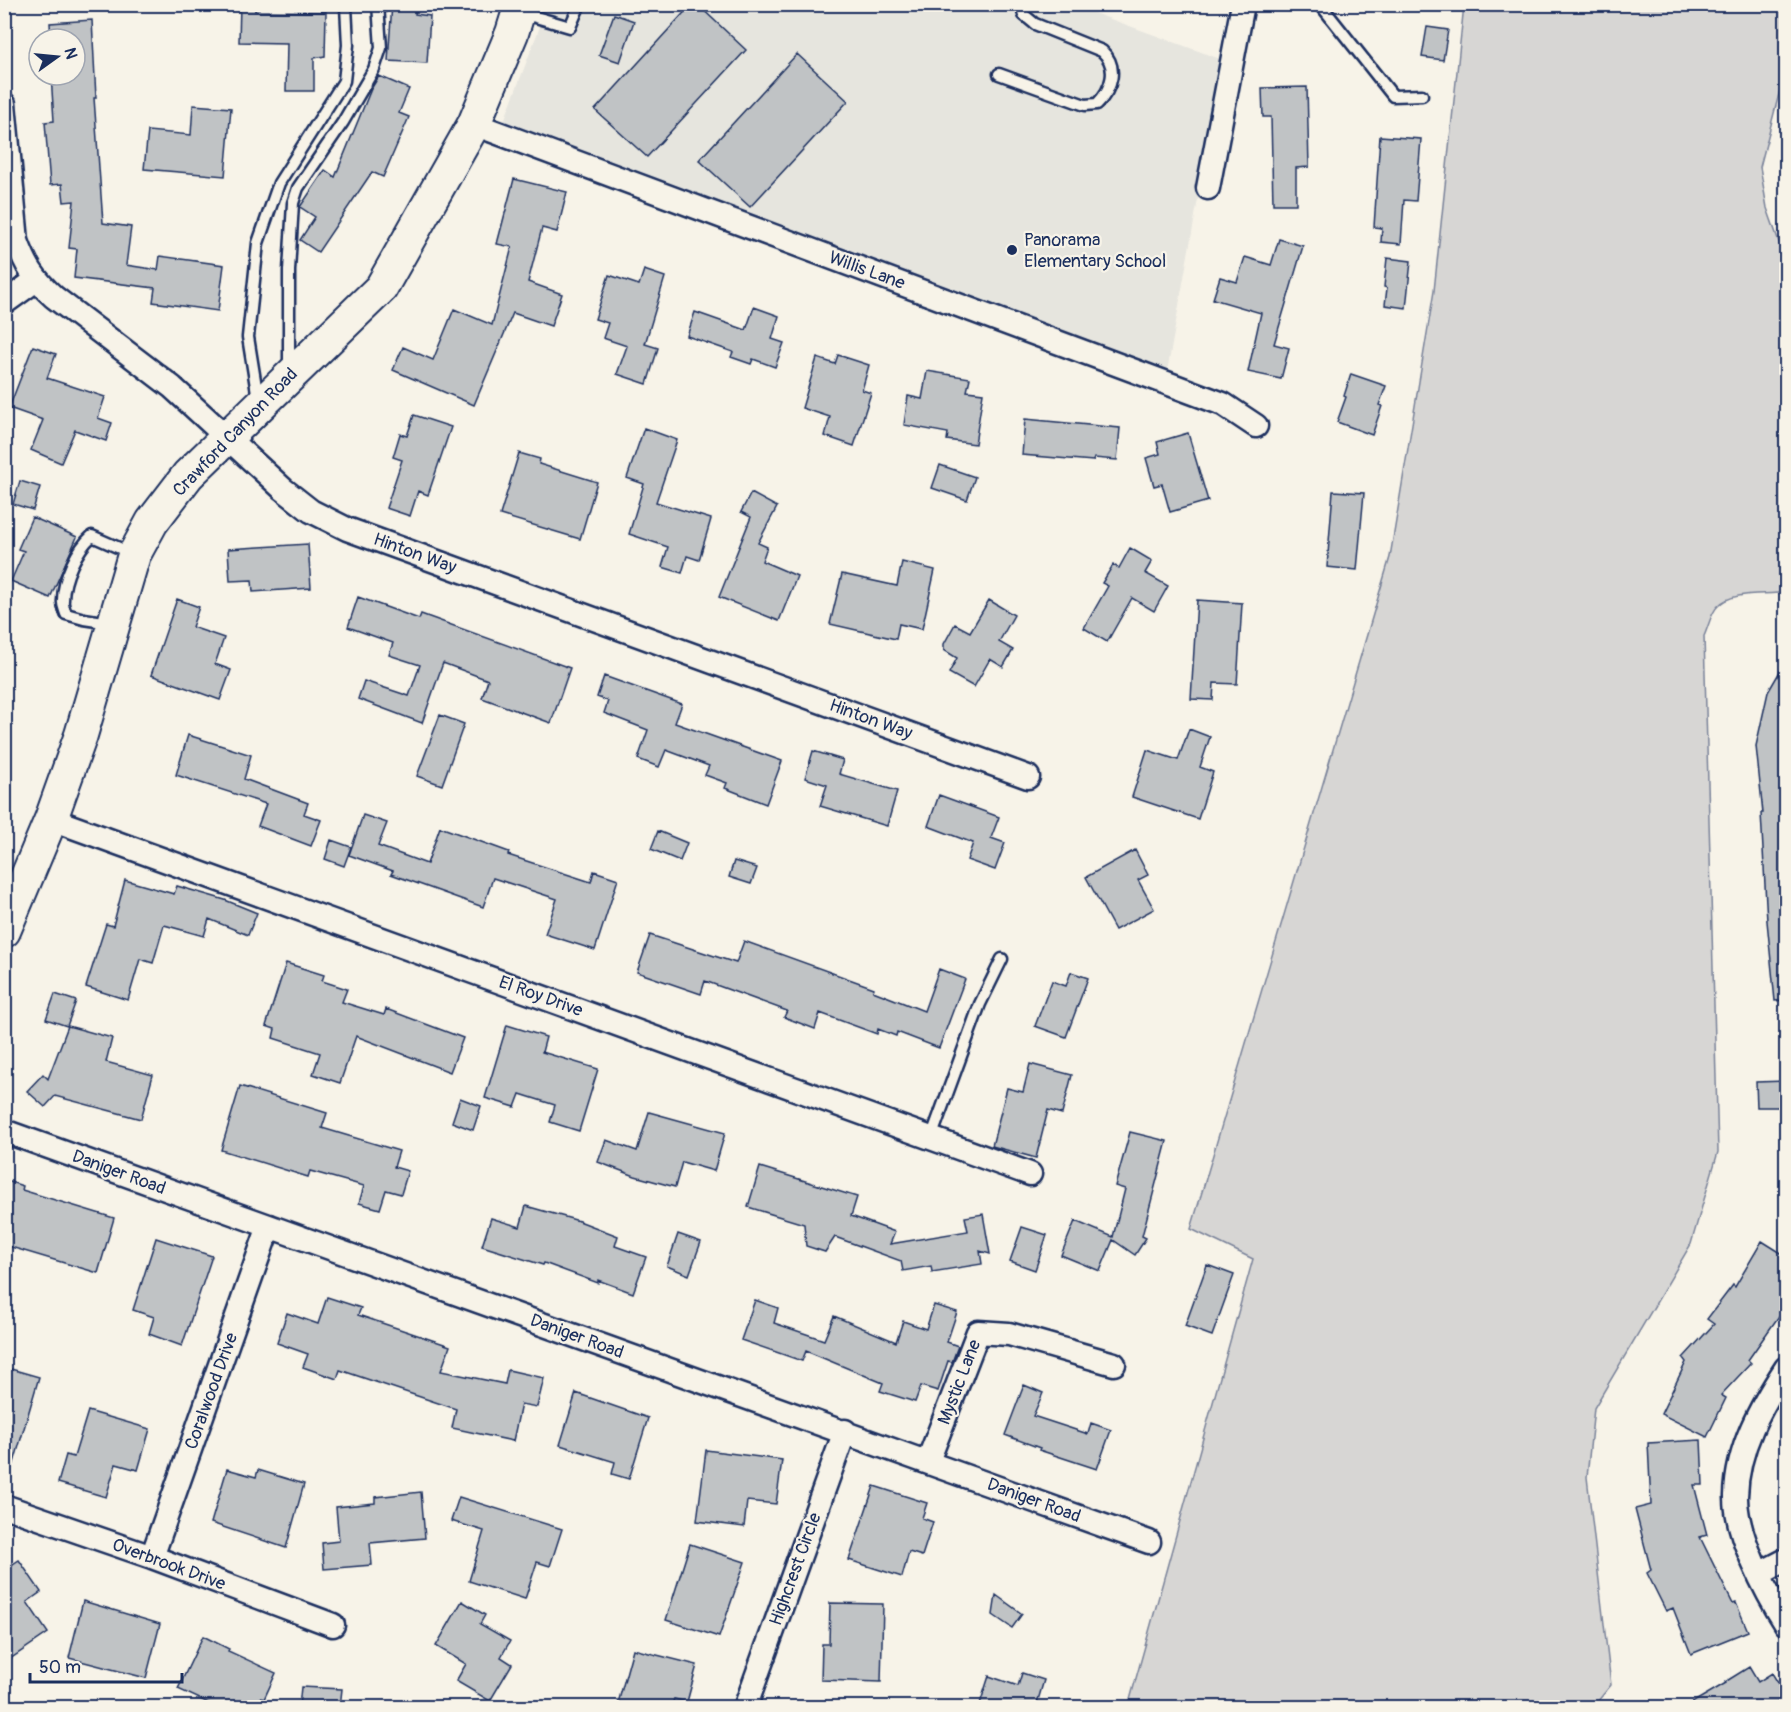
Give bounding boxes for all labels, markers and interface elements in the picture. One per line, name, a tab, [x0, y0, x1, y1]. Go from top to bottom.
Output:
north arrow	[27, 27, 87, 87]
text: N	[59, 46, 82, 61]
place label: Panorama Elementary School	[1024, 229, 1166, 273]
marker: Panorama Elementary School	[1005, 243, 1019, 257]
street label: Willis Lane	[826, 246, 908, 295]
street label: Crawford Canyon Road	[168, 363, 303, 501]
street label: Hinton Way	[370, 528, 460, 579]
street label: Hinton Way	[826, 694, 916, 745]
street label: El Roy Drive	[496, 971, 586, 1022]
street label: Daniger Road	[69, 1145, 169, 1200]
street label: Daniger Road	[527, 1309, 627, 1364]
street label: Coralwood Drive	[180, 1330, 243, 1453]
street label: Mystic Lane	[933, 1336, 986, 1428]
street label: Daniger Road	[984, 1473, 1084, 1528]
street label: Highcrest Circle	[764, 1509, 827, 1629]
street label: Overbrook Drive	[109, 1533, 229, 1596]
scale bar	[30, 1646, 182, 1684]
text: 50 m	[39, 1656, 81, 1679]

